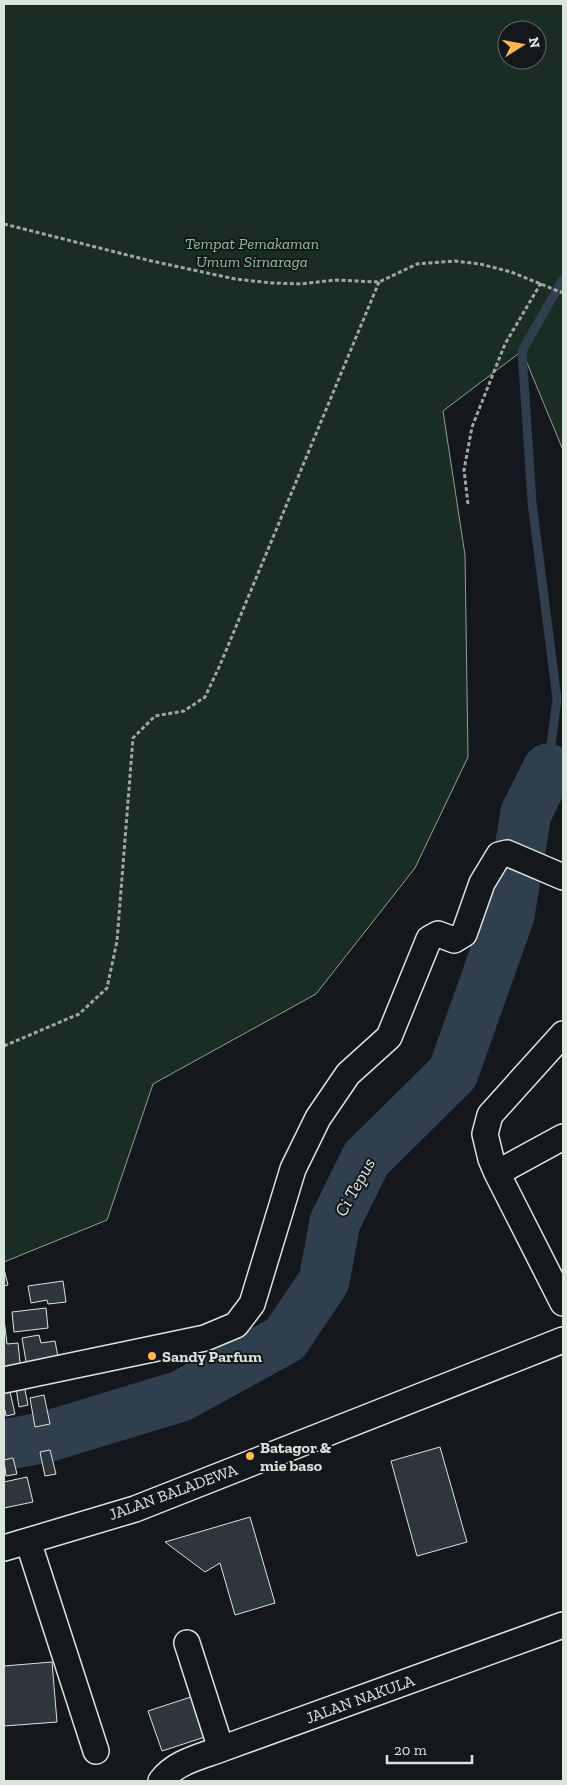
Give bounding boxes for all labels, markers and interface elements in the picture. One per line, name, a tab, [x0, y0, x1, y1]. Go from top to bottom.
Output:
north arrow	[497, 20, 547, 70]
text: N	[525, 36, 544, 50]
park label: Tempat Pemakaman Umum Sirnaraga	[185, 234, 319, 271]
water label: Ci Tepus	[330, 1154, 380, 1220]
place label: Sandy Parfum	[162, 1347, 262, 1366]
marker: Sandy Parfum	[146, 1350, 158, 1362]
place label: Batagor & mie baso	[260, 1438, 331, 1475]
marker: Batagor & mie baso	[244, 1450, 256, 1462]
street label: JALAN BALADEWA	[106, 1460, 240, 1524]
street label: JALAN NAKULA	[303, 1670, 418, 1727]
scale bar	[387, 1732, 472, 1764]
text: 20 m	[394, 1741, 427, 1759]

